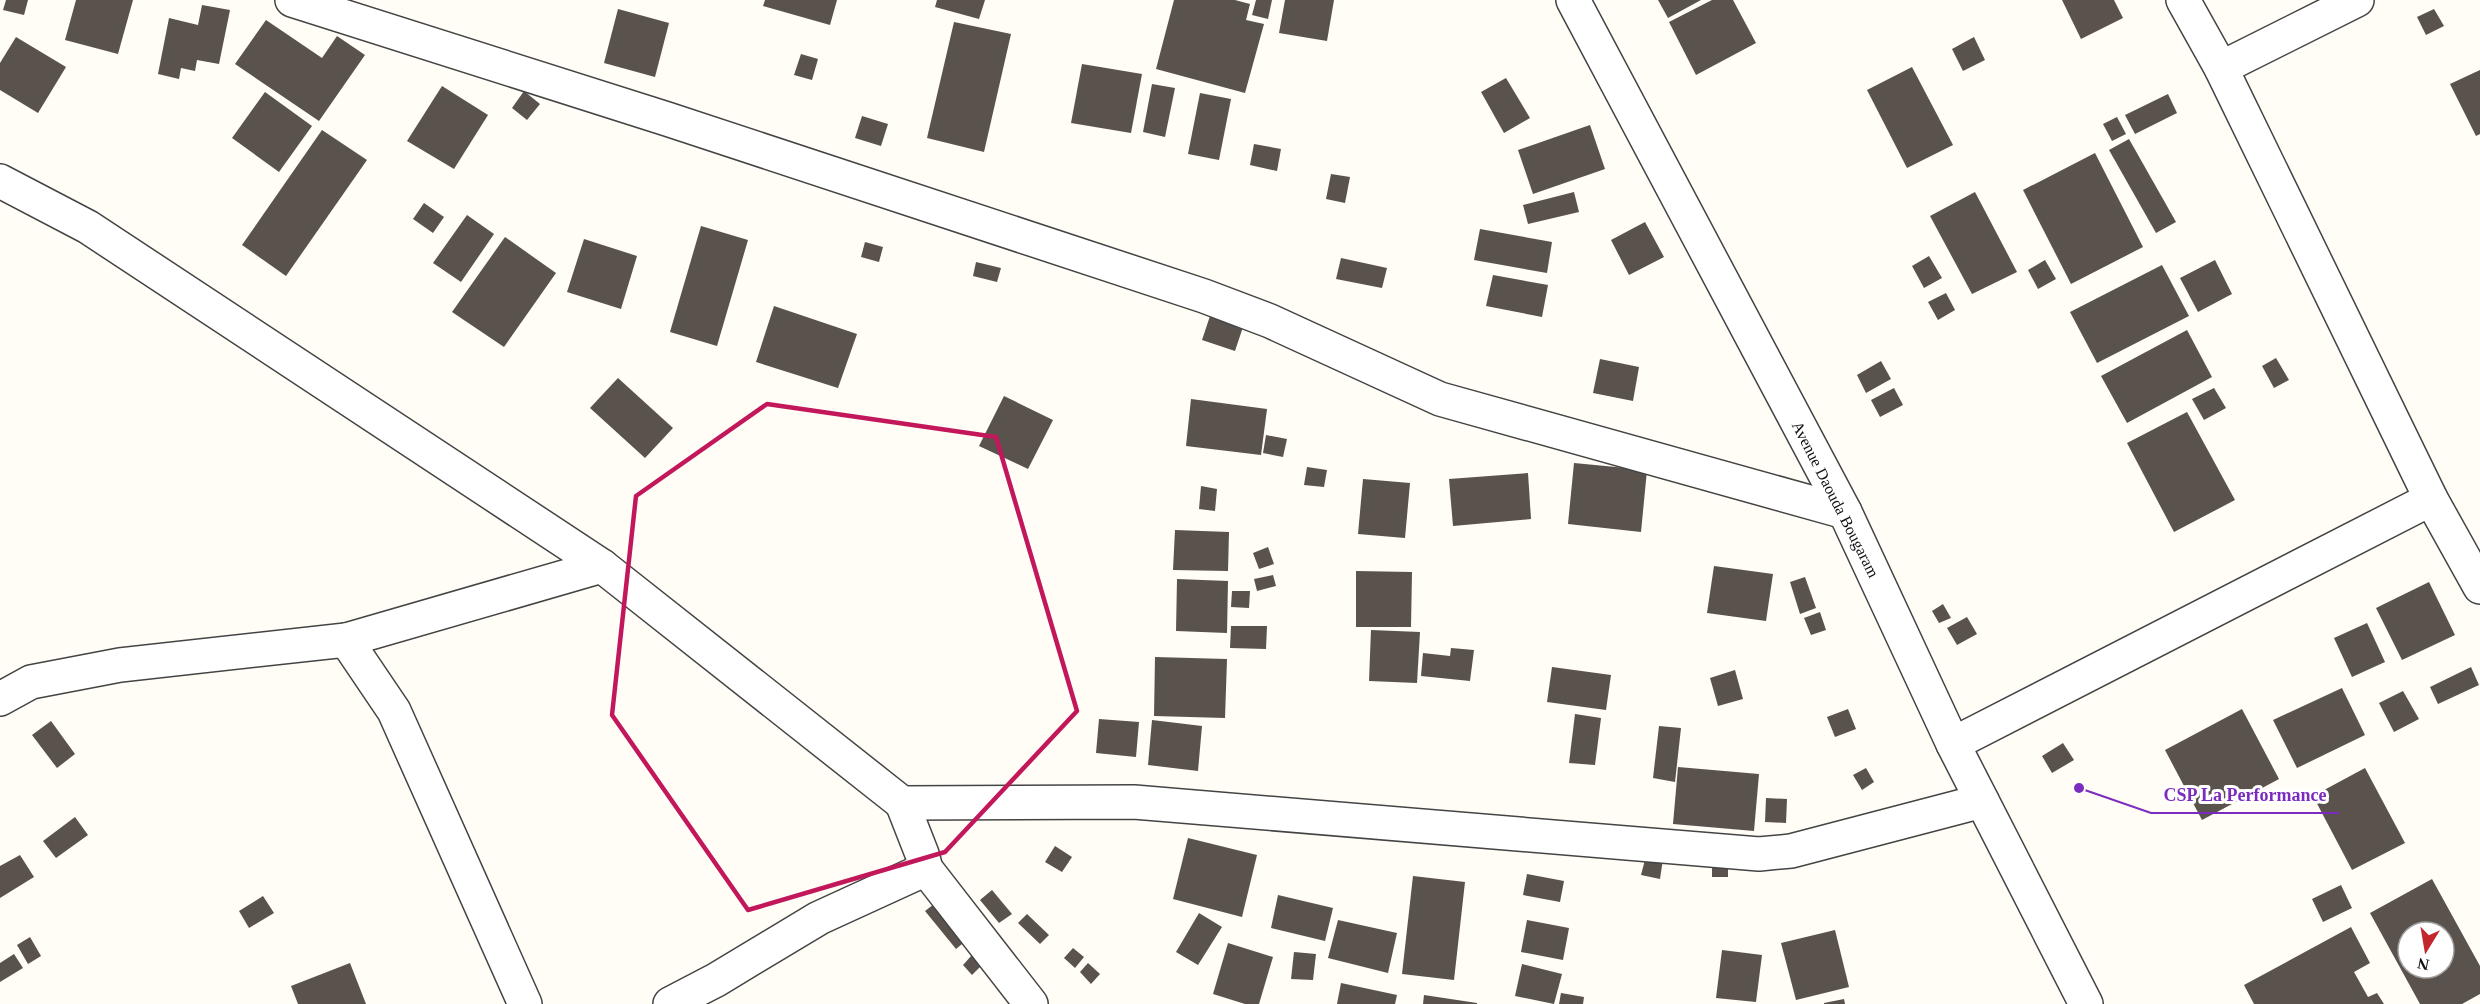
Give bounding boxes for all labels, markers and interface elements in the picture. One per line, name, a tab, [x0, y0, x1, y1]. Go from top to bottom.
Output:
street label: Avenue Daouda Bougaram	[1788, 418, 1883, 581]
callout: CSP La Performance	[2151, 777, 2339, 813]
text: CSP La Performance	[2164, 785, 2326, 805]
north arrow	[2396, 920, 2456, 980]
text: N	[2416, 955, 2431, 974]

